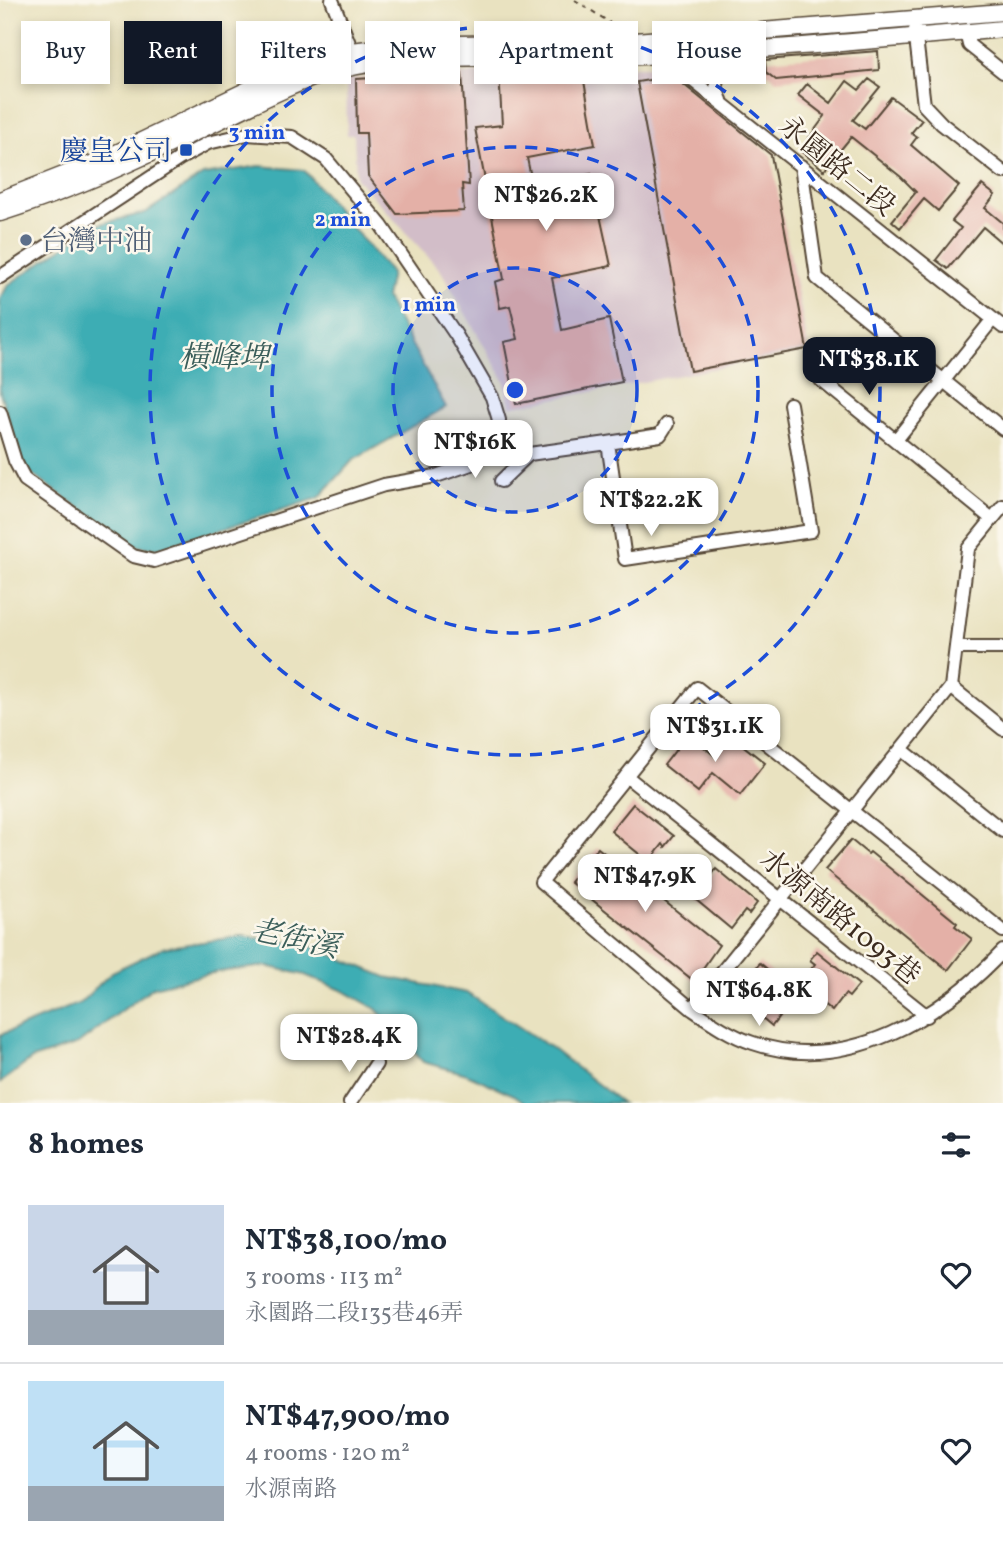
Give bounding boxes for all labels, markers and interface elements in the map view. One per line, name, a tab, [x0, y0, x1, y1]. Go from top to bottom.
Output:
chip: Buy	[21, 21, 110, 84]
chip: Rent	[124, 21, 222, 84]
chip: Filters	[236, 21, 351, 84]
chip: New	[365, 21, 460, 84]
chip: Apartment	[474, 21, 638, 84]
chip: House	[652, 21, 766, 84]
street label: 永園路二段	[770, 108, 903, 226]
text: 3 min	[229, 119, 285, 148]
place label: 慶皇公司	[60, 133, 172, 172]
marker: 慶皇公司	[178, 142, 194, 158]
pin: NT$26.2K	[474, 174, 618, 233]
text: NT$26.2K	[494, 180, 598, 212]
text: 2 min	[315, 206, 371, 235]
place label: 台灣中油	[40, 223, 152, 262]
marker: 台灣中油	[18, 232, 34, 248]
text: 1 min	[402, 291, 456, 320]
water label: 橫峰埤	[179, 338, 273, 380]
pin: NT$38.1K	[797, 338, 941, 397]
text: NT$38.1K	[819, 344, 919, 376]
centre of rings	[503, 378, 527, 402]
pin: NT$16K	[418, 420, 532, 480]
text: NT$16K	[434, 427, 516, 459]
pin: NT$22.2K	[579, 478, 723, 538]
text: NT$22.2K	[599, 485, 703, 517]
pin: NT$31.1K	[643, 704, 787, 764]
text: NT$31.1K	[666, 711, 764, 743]
street label: 水源南路1093巷	[751, 841, 928, 995]
pin: NT$47.9K	[573, 855, 717, 914]
text: NT$47.9K	[594, 861, 696, 893]
water label: 老街溪	[246, 910, 346, 970]
pin: NT$64.8K	[687, 968, 831, 1028]
text: NT$64.8K	[706, 975, 812, 1007]
pin: NT$28.4K	[277, 1014, 421, 1074]
text: NT$28.4K	[296, 1021, 402, 1053]
text: 8 homes	[28, 1124, 144, 1166]
icon: filters	[937, 1126, 975, 1164]
text: NT$38,100/mo	[245, 1220, 447, 1262]
icon: home	[84, 1233, 168, 1317]
icon: heart	[937, 1256, 975, 1294]
text: 3 rooms · 113 m²	[245, 1262, 403, 1294]
text: 永園路二段135巷46弄	[245, 1298, 463, 1330]
text: NT$47,900/mo	[245, 1396, 450, 1438]
icon: home	[84, 1409, 168, 1493]
icon: heart	[937, 1432, 975, 1470]
text: 4 rooms · 120 m²	[245, 1438, 410, 1470]
text: 水源南路	[245, 1474, 337, 1506]

